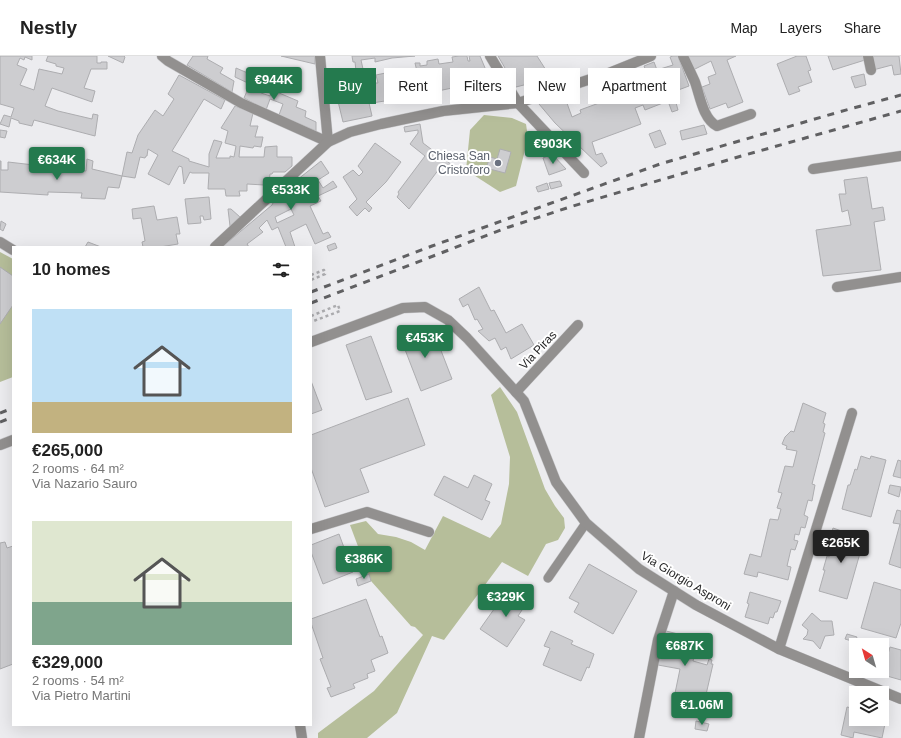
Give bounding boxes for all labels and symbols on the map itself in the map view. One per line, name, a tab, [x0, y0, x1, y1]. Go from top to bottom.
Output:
pin: €944K	[246, 67, 302, 101]
pin: €903K	[525, 131, 581, 165]
pin: €634K	[29, 147, 85, 181]
place label: Chiesa San Cristoforo	[428, 149, 490, 177]
marker: Chiesa San Cristoforo	[493, 158, 503, 168]
pin: €533K	[263, 177, 319, 211]
pin: €453K	[397, 325, 453, 359]
street label: Via Piras	[517, 328, 559, 372]
pin: €265K	[813, 530, 869, 564]
pin: €386K	[336, 546, 392, 580]
street label: Via Giorgio Asproni	[638, 549, 734, 613]
pin: €329K	[478, 584, 534, 618]
pin: €687K	[657, 633, 713, 667]
north arrow	[849, 638, 889, 678]
pin: €1.06M	[669, 692, 735, 726]

